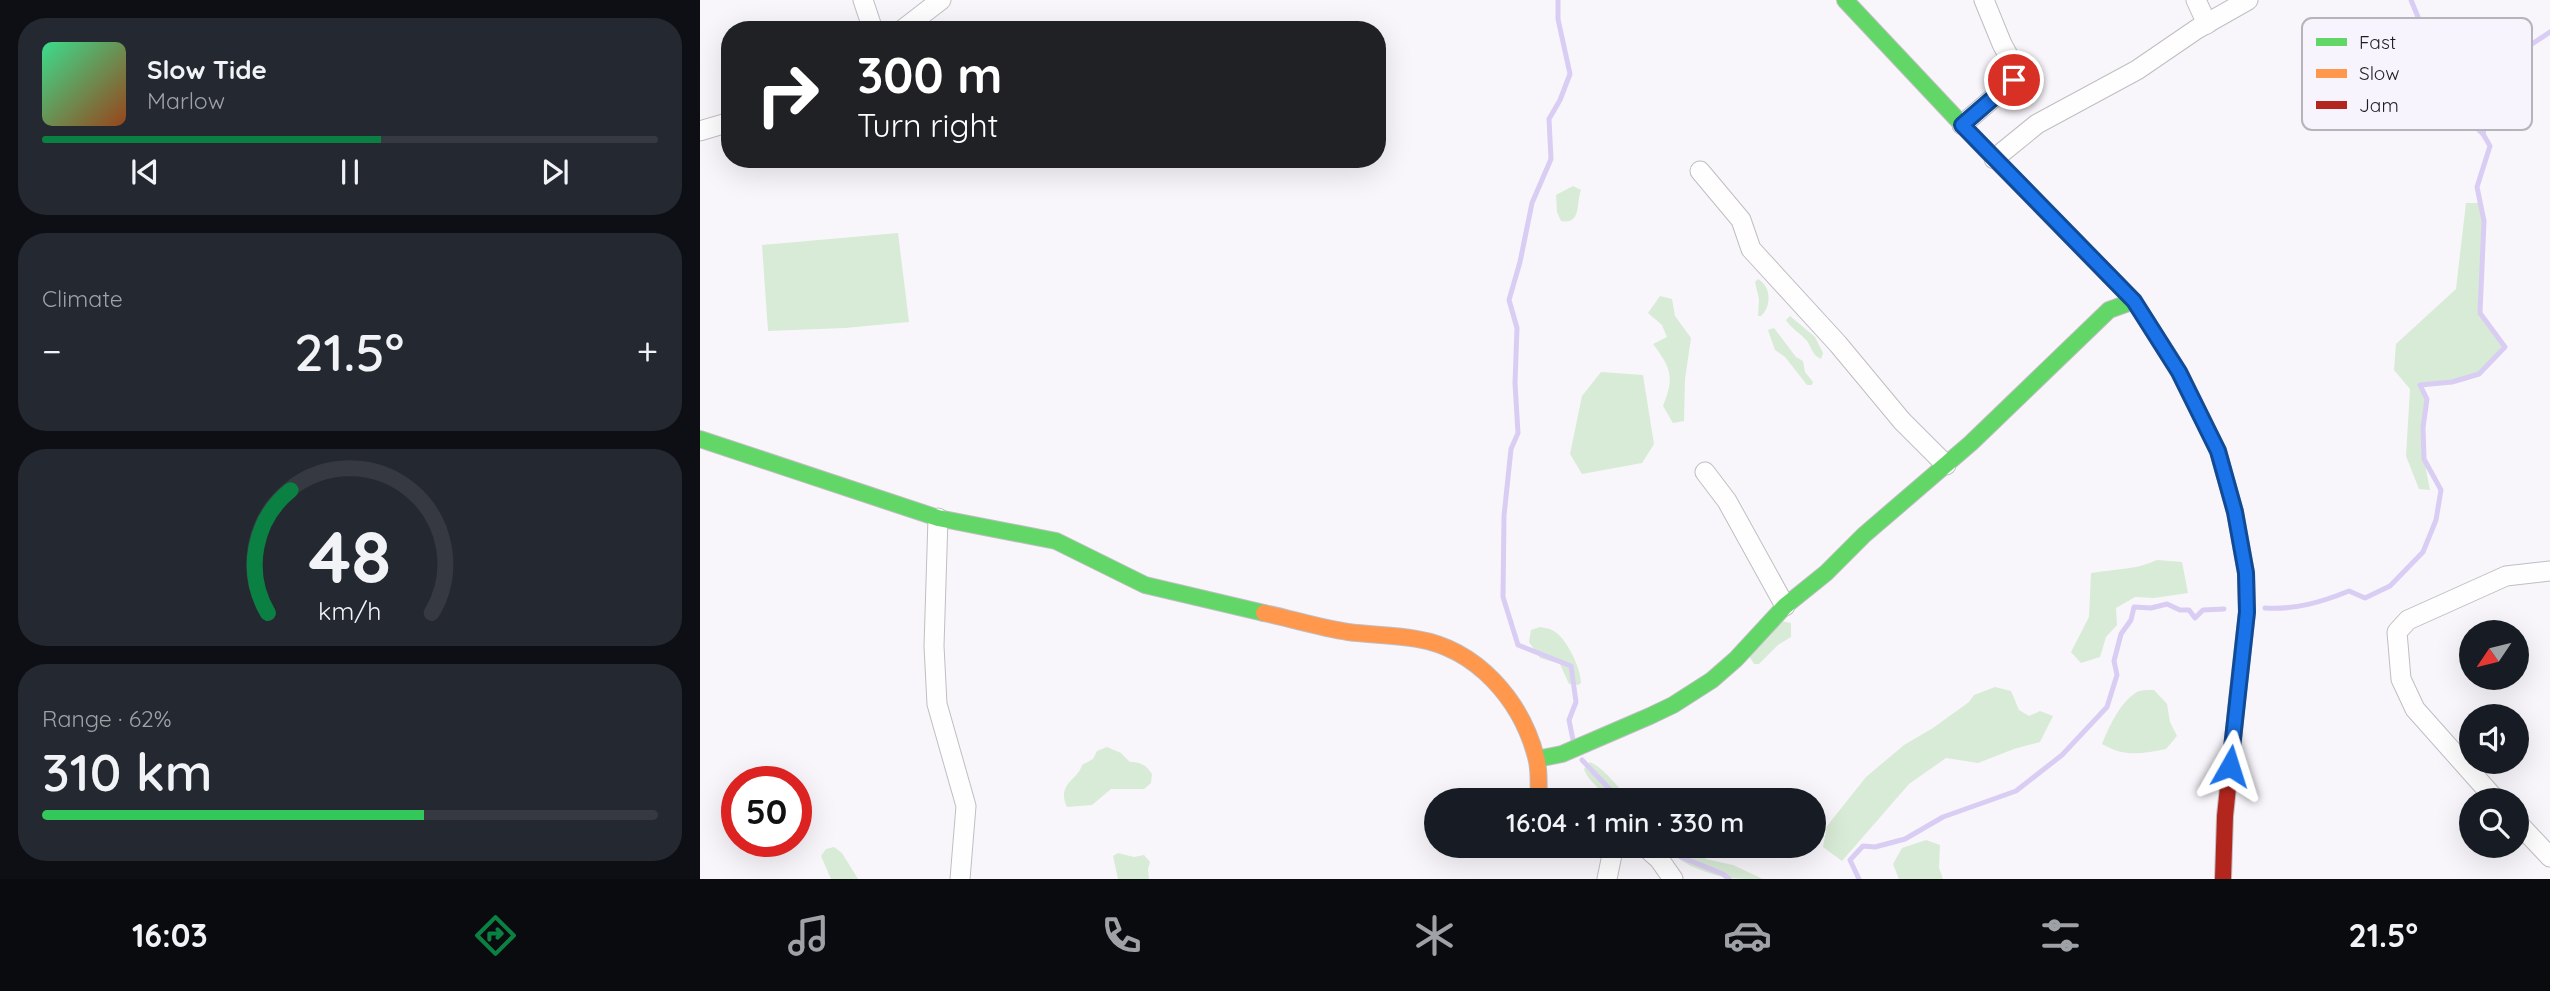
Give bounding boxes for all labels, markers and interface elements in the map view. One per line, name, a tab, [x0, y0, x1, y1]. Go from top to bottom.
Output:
legend	[2302, 18, 2532, 130]
text: Fast	[2359, 30, 2396, 54]
text: 300 m	[857, 44, 1002, 105]
icon: right	[742, 49, 833, 140]
pin	[1984, 50, 2044, 110]
text: Slow Tide	[147, 53, 267, 86]
icon: arrive	[1995, 61, 2033, 99]
text: Slow	[2359, 61, 2400, 85]
text: Marlow	[147, 86, 225, 115]
text: Jam	[2359, 93, 2399, 117]
text: Turn right	[857, 105, 998, 145]
icon: previous	[126, 153, 164, 191]
icon: pause	[331, 153, 369, 191]
icon: next	[536, 153, 574, 191]
text: Climate	[42, 284, 123, 313]
text: 21.5°	[294, 319, 404, 384]
text: −	[42, 327, 62, 375]
text: +	[637, 327, 658, 375]
text: 48	[309, 511, 391, 602]
text: km/h	[318, 595, 382, 626]
north arrow	[2459, 620, 2529, 690]
map controls	[2459, 620, 2529, 858]
text: Range · 62%	[42, 704, 172, 733]
button: sound	[2459, 704, 2529, 774]
position arrow	[2193, 729, 2267, 803]
text: 310 km	[42, 739, 213, 804]
speed limit sign: 50	[721, 766, 812, 857]
button: search	[2459, 788, 2529, 858]
text: 16:04 · 1 min · 330 m	[1506, 806, 1744, 839]
icon: directions	[471, 911, 520, 960]
icon: music	[784, 911, 833, 960]
icon: phone	[1097, 911, 1146, 960]
icon: climate	[1410, 911, 1459, 960]
icon: car	[1723, 911, 1772, 960]
icon: filters	[2036, 911, 2085, 960]
text: 16:03	[132, 915, 208, 955]
text: 21.5°	[2348, 915, 2418, 955]

